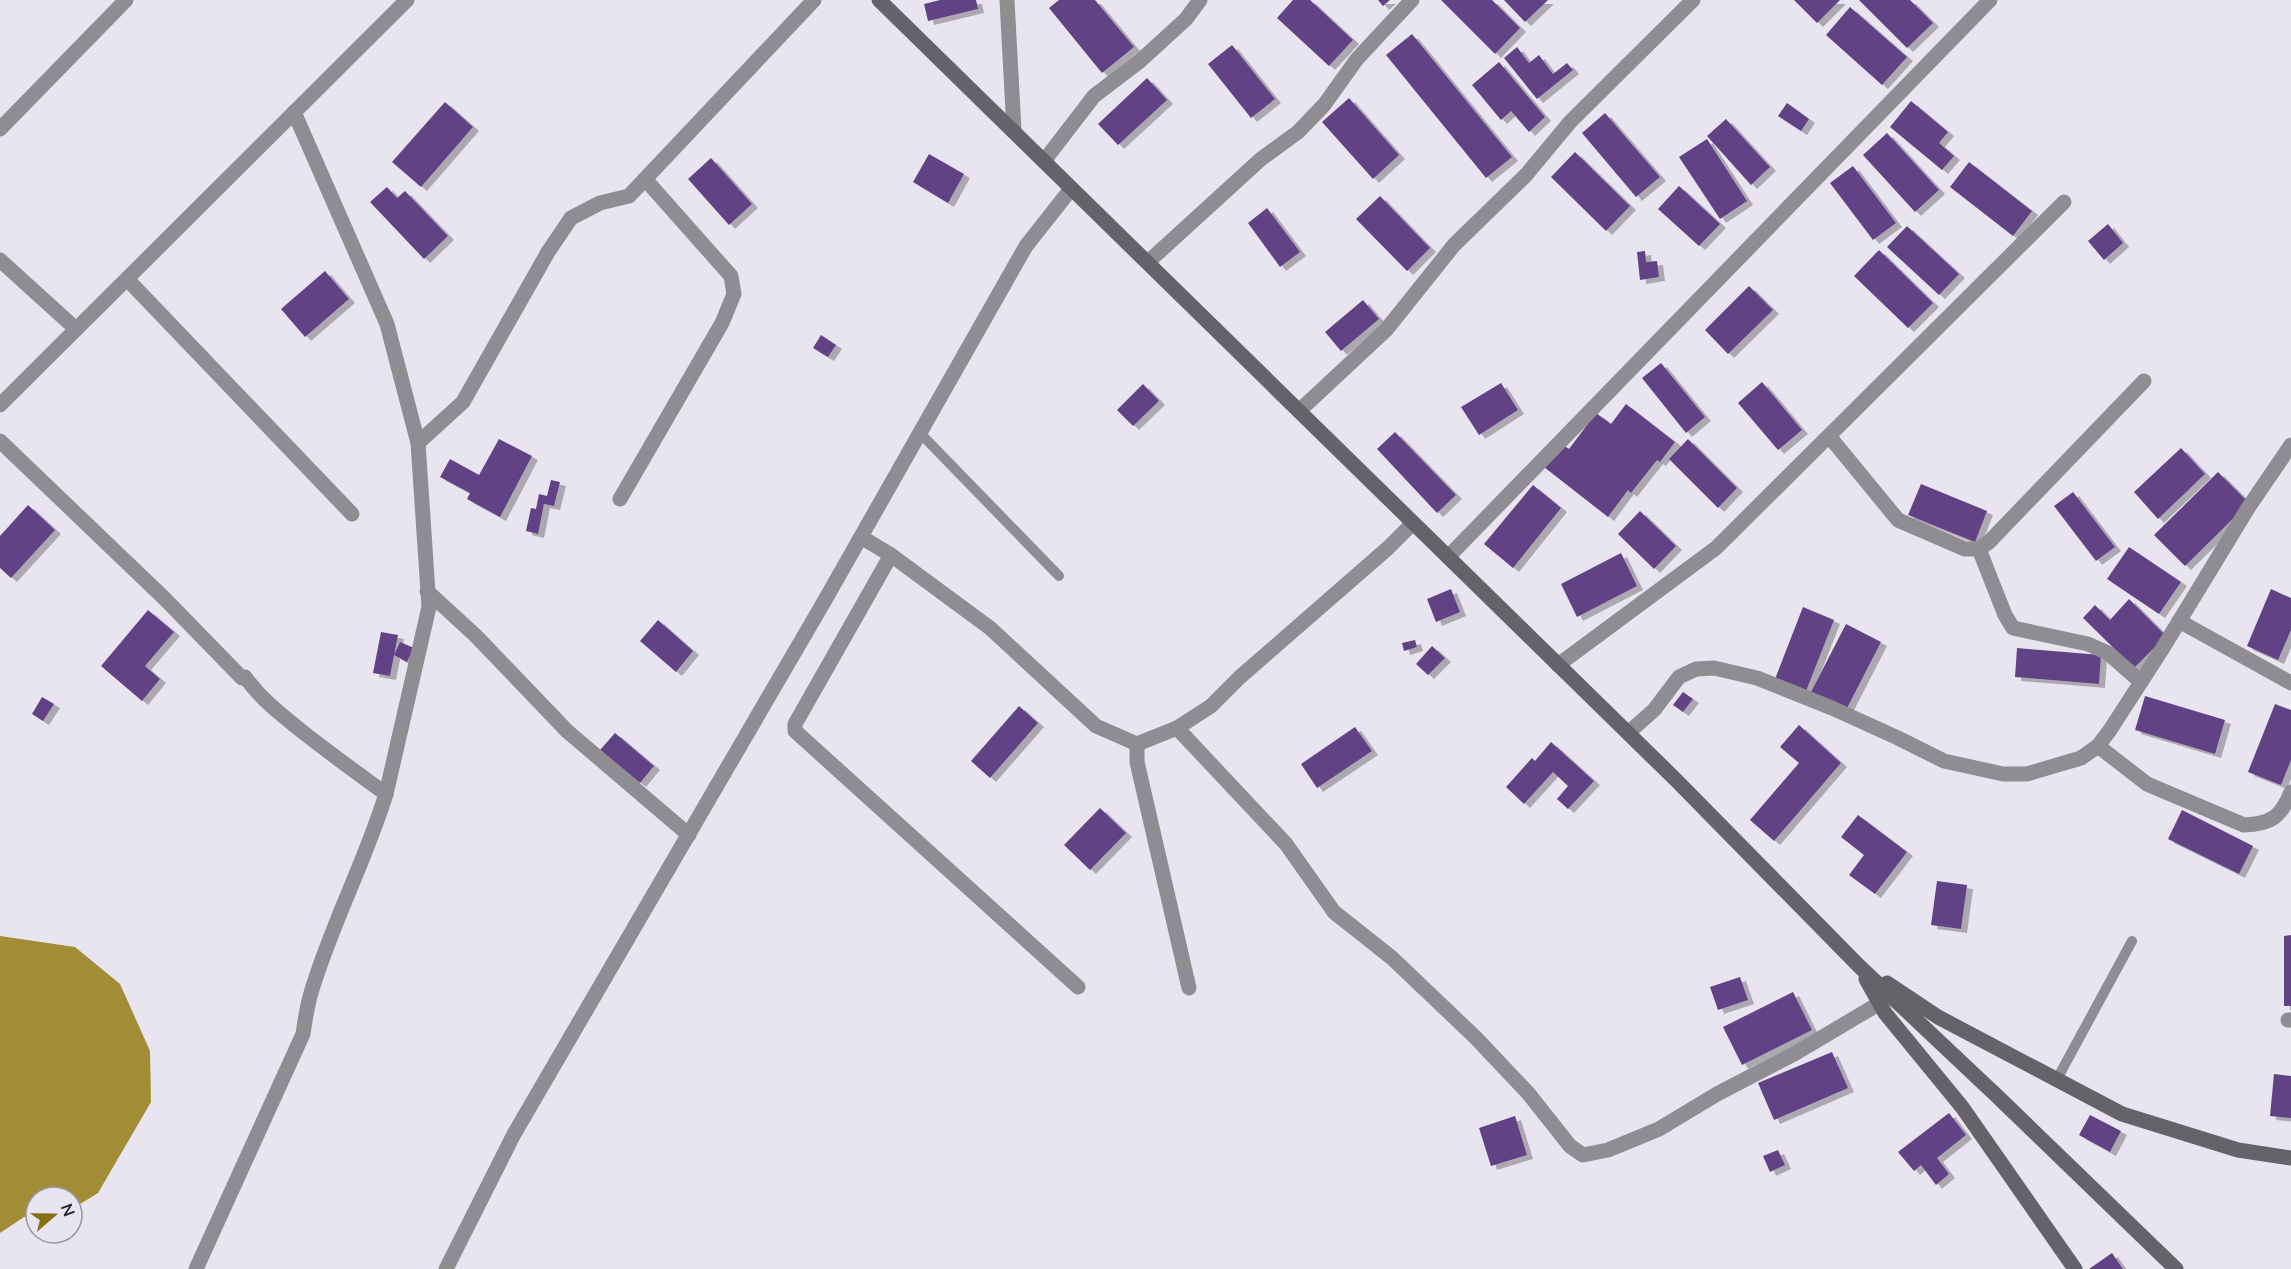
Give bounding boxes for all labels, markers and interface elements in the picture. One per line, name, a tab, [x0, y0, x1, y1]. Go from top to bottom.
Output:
north arrow	[24, 1185, 84, 1245]
text: N	[57, 1201, 80, 1219]

